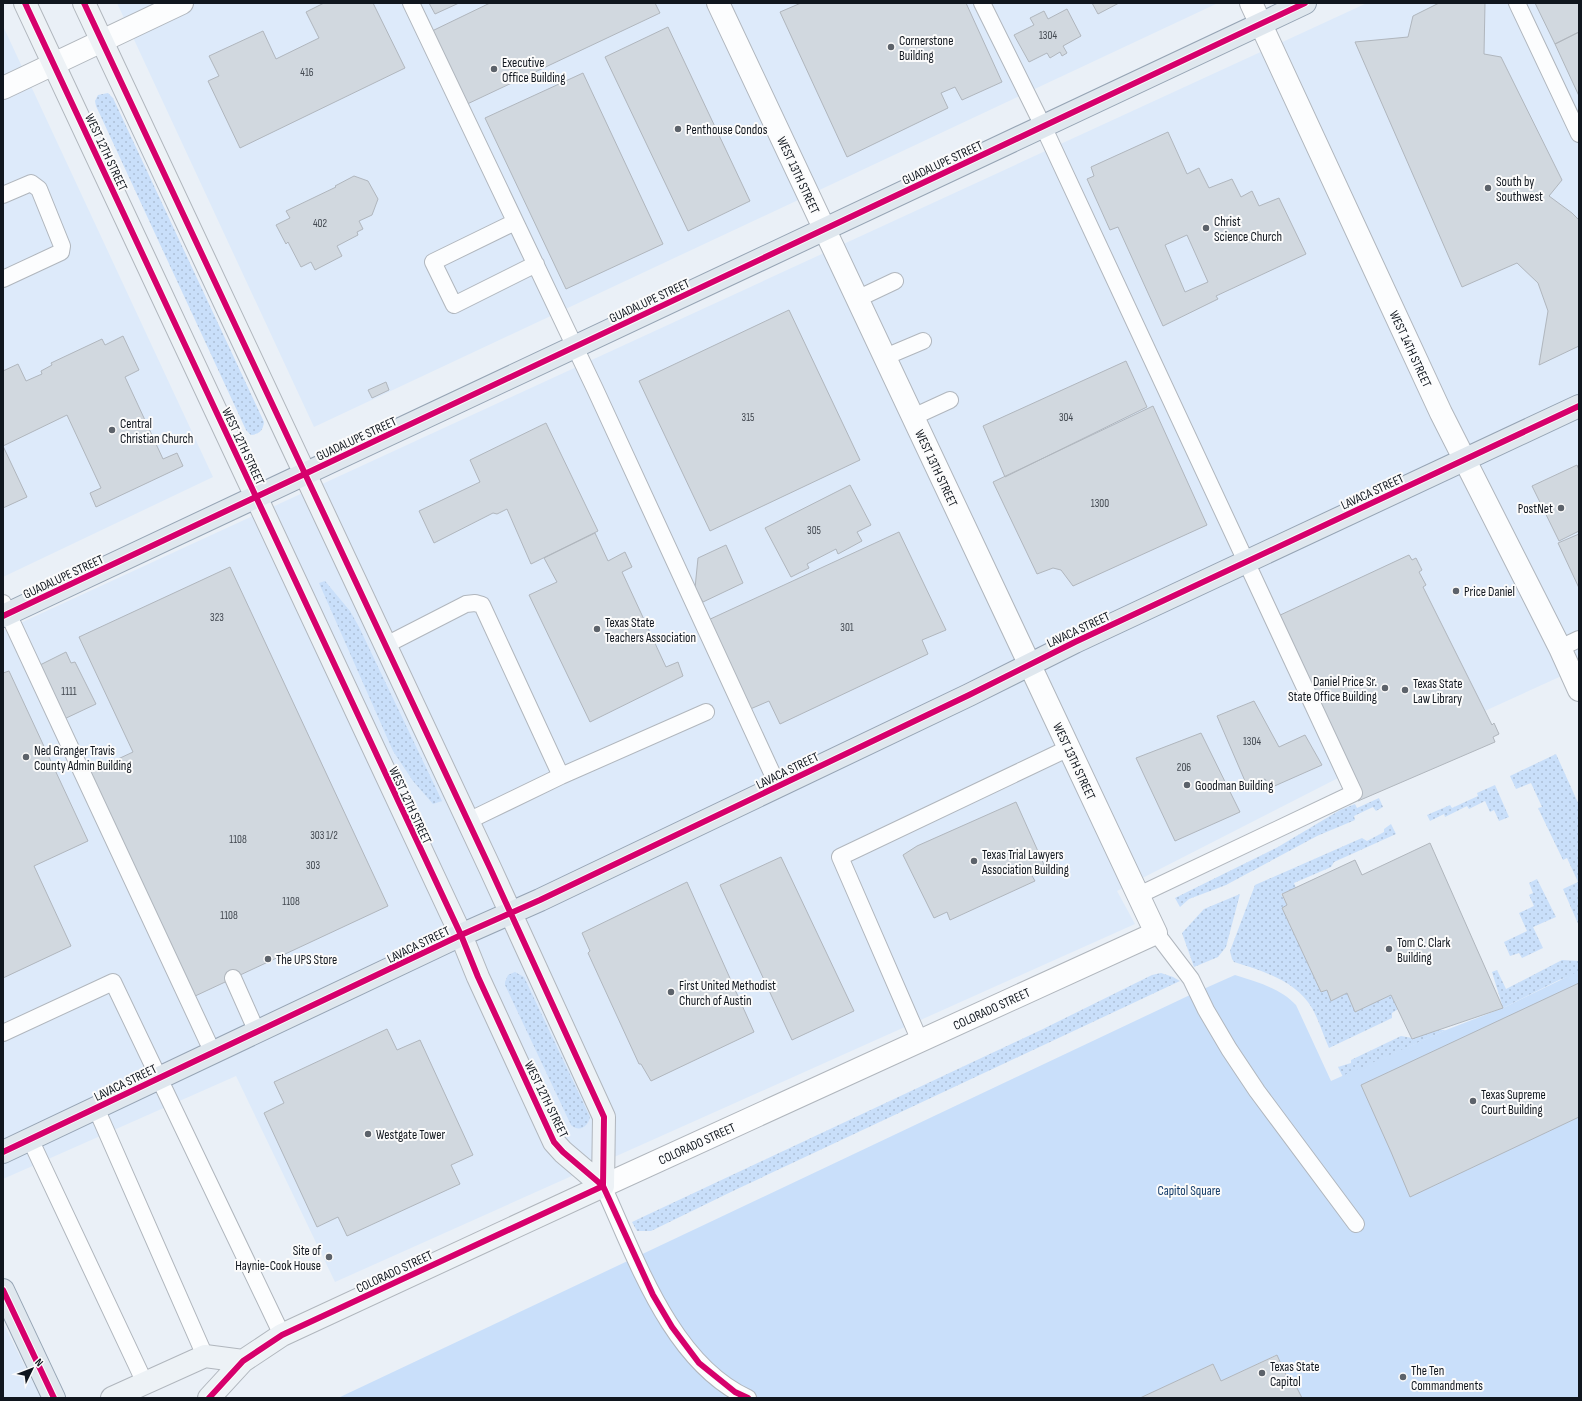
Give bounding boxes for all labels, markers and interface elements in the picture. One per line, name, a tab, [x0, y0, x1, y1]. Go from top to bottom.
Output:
house number: 1304	[1039, 29, 1057, 42]
place label: Cornerstone Building	[899, 33, 953, 64]
marker: Cornerstone Building	[886, 42, 896, 52]
place label: Executive Office Building	[502, 55, 565, 86]
marker: Executive Office Building	[489, 64, 499, 74]
house number: 416	[300, 66, 314, 79]
street label: WEST 12TH STREET	[81, 111, 131, 194]
place label: Penthouse Condos	[686, 122, 768, 138]
marker: Penthouse Condos	[673, 124, 683, 134]
street label: WEST 13TH STREET	[773, 134, 823, 217]
street label: GUADALUPE STREET	[900, 137, 985, 189]
place label: South by Southwest	[1496, 174, 1543, 205]
marker: South by Southwest	[1483, 183, 1493, 193]
place label: Christ Science Church	[1214, 214, 1282, 245]
house number: 402	[313, 217, 327, 230]
marker: Christ Science Church	[1201, 223, 1211, 233]
street label: GUADALUPE STREET	[607, 275, 692, 327]
street label: WEST 14TH STREET	[1386, 308, 1435, 390]
street label: WEST 12TH STREET	[218, 405, 268, 488]
house number: 315	[742, 411, 754, 424]
house number: 304	[1059, 411, 1073, 424]
street label: GUADALUPE STREET	[314, 413, 399, 465]
place label: Central Christian Church	[120, 416, 193, 447]
marker: Central Christian Church	[107, 425, 117, 435]
street label: WEST 13TH STREET	[911, 427, 961, 510]
street label: LAVACA STREET	[1338, 470, 1407, 513]
house number: 1300	[1091, 497, 1109, 510]
place label: PostNet	[1518, 501, 1553, 517]
marker: PostNet	[1556, 503, 1566, 513]
house number: 305	[807, 524, 821, 537]
street label: GUADALUPE STREET	[21, 551, 106, 603]
place label: Price Daniel	[1464, 584, 1515, 600]
marker: Price Daniel	[1451, 586, 1461, 596]
street label: LAVACA STREET	[1044, 608, 1113, 651]
house number: 323	[210, 611, 224, 624]
place label: Texas State Teachers Association	[605, 615, 696, 646]
house number: 301	[840, 621, 854, 634]
marker: Texas State Teachers Association	[592, 624, 602, 634]
place label: Daniel Price Sr. State Office Building	[1288, 674, 1377, 705]
place label: Texas State Law Library	[1413, 676, 1463, 707]
marker: Daniel Price Sr. State Office Building	[1380, 683, 1390, 693]
house number: 1111	[61, 685, 77, 698]
marker: Texas State Law Library	[1400, 685, 1410, 695]
street label: WEST 13TH STREET	[1049, 720, 1099, 803]
house number: 1304	[1243, 735, 1261, 748]
place label: Ned Granger Travis County Admin Building	[34, 743, 132, 774]
street label: LAVACA STREET	[753, 749, 821, 793]
marker: Ned Granger Travis County Admin Building	[21, 752, 31, 762]
house number: 206	[1177, 761, 1191, 774]
street label: WEST 12TH STREET	[385, 764, 435, 847]
place label: Goodman Building	[1195, 778, 1273, 794]
marker: Goodman Building	[1182, 780, 1192, 790]
house number: 303 1/2	[310, 829, 338, 842]
house number: 1108	[229, 833, 247, 846]
place label: Texas Trial Lawyers Association Building	[981, 847, 1069, 878]
marker: Texas Trial Lawyers Association Building	[969, 856, 979, 866]
house number: 303	[306, 859, 320, 872]
house number: 1108	[282, 895, 300, 908]
house number: 1108	[220, 909, 238, 922]
street label: LAVACA STREET	[384, 923, 452, 967]
place label: Tom C. Clark Building	[1397, 935, 1450, 966]
marker: Tom C. Clark Building	[1384, 944, 1394, 954]
place label: The UPS Store	[276, 952, 337, 968]
marker: The UPS Store	[263, 954, 273, 964]
place label: First United Methodist Church of Austin	[679, 978, 776, 1009]
street label: COLORADO STREET	[951, 985, 1033, 1034]
marker: First United Methodist Church of Austin	[666, 987, 676, 997]
street label: WEST 12TH STREET	[521, 1058, 572, 1140]
street label: LAVACA STREET	[91, 1061, 159, 1105]
place label: Texas Supreme Court Building	[1481, 1087, 1546, 1118]
marker: Texas Supreme Court Building	[1468, 1096, 1478, 1106]
street label: COLORADO STREET	[656, 1120, 738, 1169]
place label: Westgate Tower	[376, 1127, 446, 1143]
marker: Westgate Tower	[363, 1129, 373, 1139]
park label: Capitol Square	[1158, 1183, 1220, 1199]
place label: Site of Haynie-Cook House	[235, 1243, 321, 1274]
street label: COLORADO STREET	[354, 1247, 435, 1297]
marker: Site of Haynie-Cook House	[324, 1252, 334, 1262]
north arrow	[12, 1349, 52, 1389]
text: N	[32, 1356, 46, 1369]
place label: Texas State Capitol	[1270, 1359, 1320, 1390]
place label: The Ten Commandments	[1411, 1363, 1483, 1394]
marker: Texas State Capitol	[1257, 1368, 1267, 1378]
marker: The Ten Commandments	[1398, 1372, 1408, 1382]

